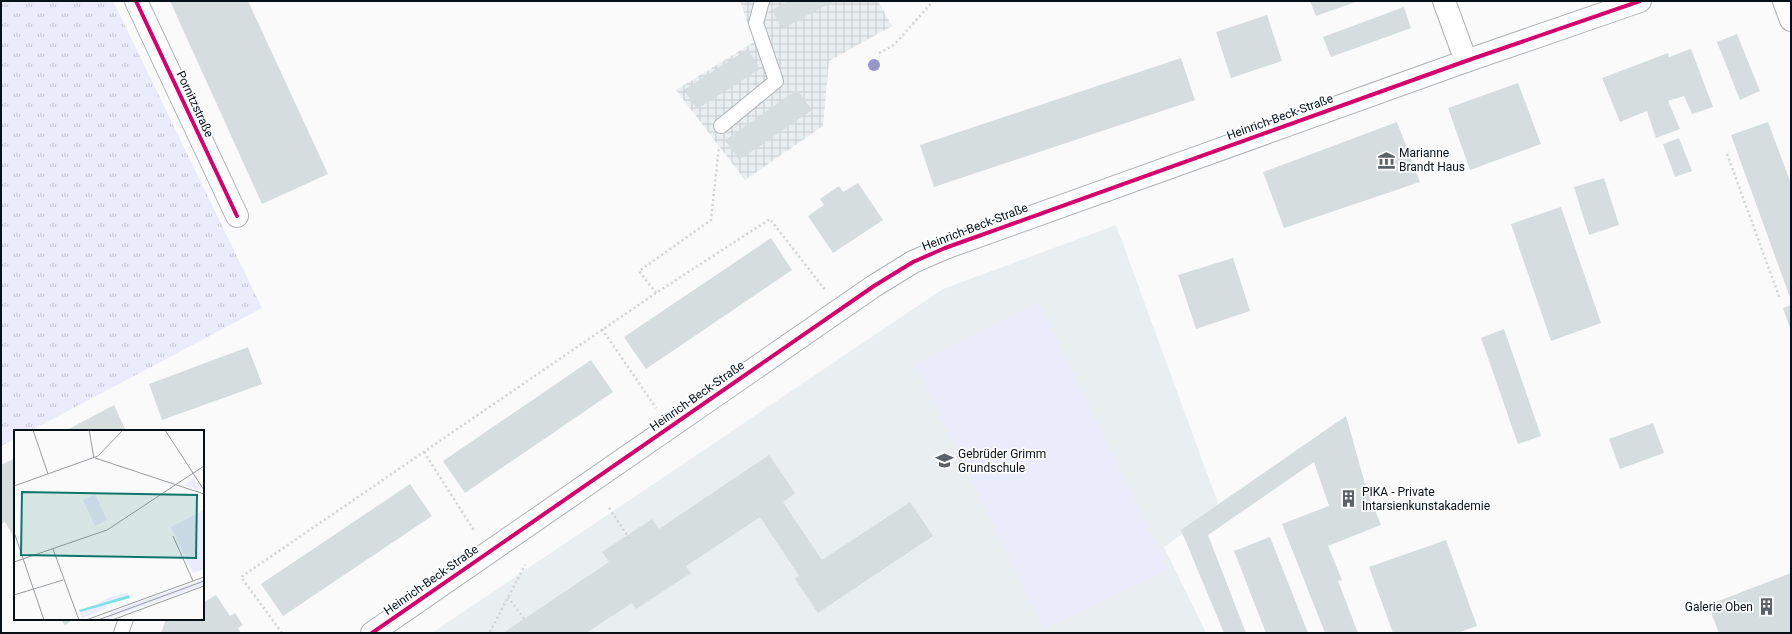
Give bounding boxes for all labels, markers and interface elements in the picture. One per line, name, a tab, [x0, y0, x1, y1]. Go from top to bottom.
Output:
street label: Pornitzstraße	[173, 68, 217, 140]
street label: Heinrich-Beck-Straße	[1225, 91, 1335, 143]
place label: Marianne Brandt Haus	[1399, 146, 1465, 174]
museum icon: Marianne Brandt Haus	[1376, 150, 1396, 170]
street label: Heinrich-Beck-Straße	[920, 200, 1030, 254]
street label: Heinrich-Beck-Straße	[647, 358, 747, 434]
inset map	[14, 430, 204, 620]
place label: Gebrüder Grimm Grundschule	[958, 447, 1046, 475]
school or university icon: Gebrüder Grimm Grundschule	[935, 451, 955, 471]
place label: PIKA - Private Intarsienkunstakademie	[1362, 485, 1490, 513]
building icon: PIKA - Private Intarsienkunstakademie	[1339, 489, 1359, 509]
street label: Heinrich-Beck-Straße	[381, 542, 481, 618]
building icon: Galerie Oben	[1756, 597, 1776, 617]
place label: Galerie Oben	[1685, 600, 1753, 614]

